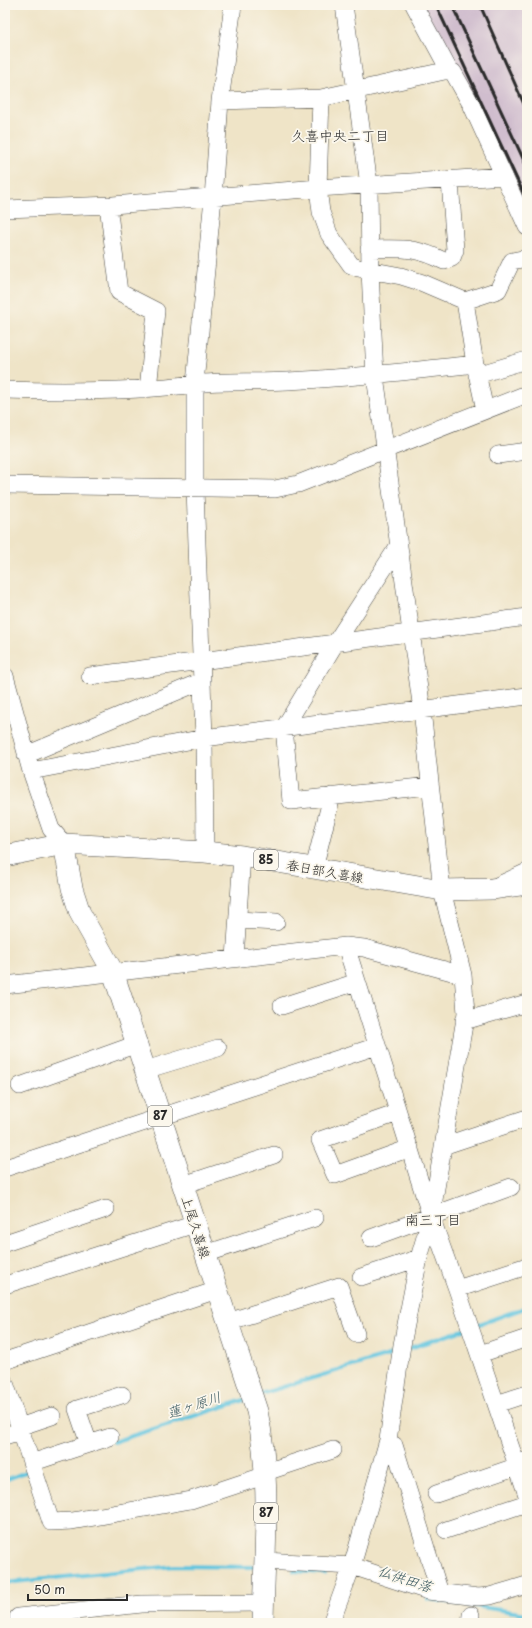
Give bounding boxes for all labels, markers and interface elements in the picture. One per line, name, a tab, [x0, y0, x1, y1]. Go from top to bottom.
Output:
district label: 久喜中央二丁目	[291, 125, 389, 146]
road number: 85	[254, 850, 278, 870]
street label: 春日部久喜線	[285, 854, 366, 887]
road number: 87	[148, 1106, 172, 1126]
street label: 上尾久喜線	[177, 1193, 216, 1262]
district label: 南三丁目	[405, 1209, 461, 1230]
water label: 蓮ヶ原川	[164, 1386, 224, 1423]
road number: 87	[254, 1503, 278, 1523]
water label: 仏供田落	[375, 1560, 436, 1597]
scale bar	[28, 1576, 127, 1602]
text: 50 m	[34, 1580, 65, 1598]

